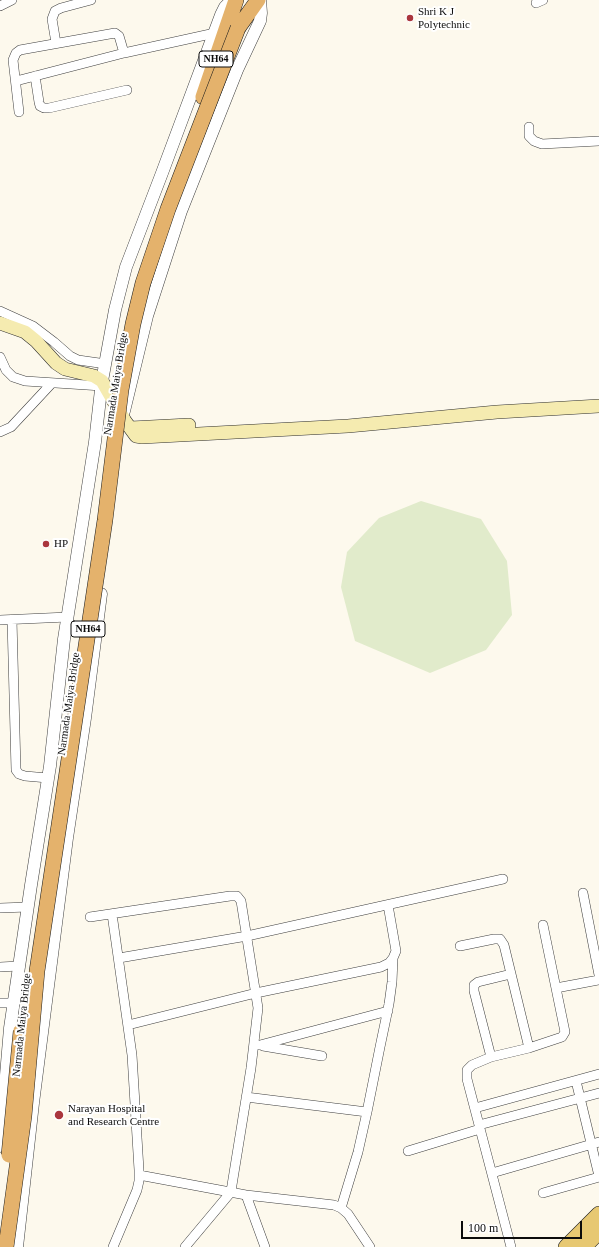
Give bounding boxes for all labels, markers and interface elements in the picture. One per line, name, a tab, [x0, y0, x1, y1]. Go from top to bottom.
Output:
place label: Shri K J Polytechnic	[418, 5, 470, 31]
marker: Shri K J Polytechnic	[405, 13, 415, 23]
road number: NH64	[199, 51, 233, 67]
street label: Narmada Maiya Bridge	[101, 332, 131, 436]
place label: HP	[54, 537, 68, 551]
marker: HP	[41, 539, 51, 549]
road number: NH64	[71, 621, 105, 637]
street label: Narmada Maiya Bridge	[55, 652, 83, 756]
street label: Narmada Maiya Bridge	[10, 973, 34, 1077]
place label: Narayan Hospital and Research Centre	[68, 1102, 159, 1128]
marker: Narayan Hospital and Research Centre	[53, 1109, 65, 1121]
scale bar	[463, 1213, 584, 1239]
text: 100 m	[468, 1221, 498, 1235]

